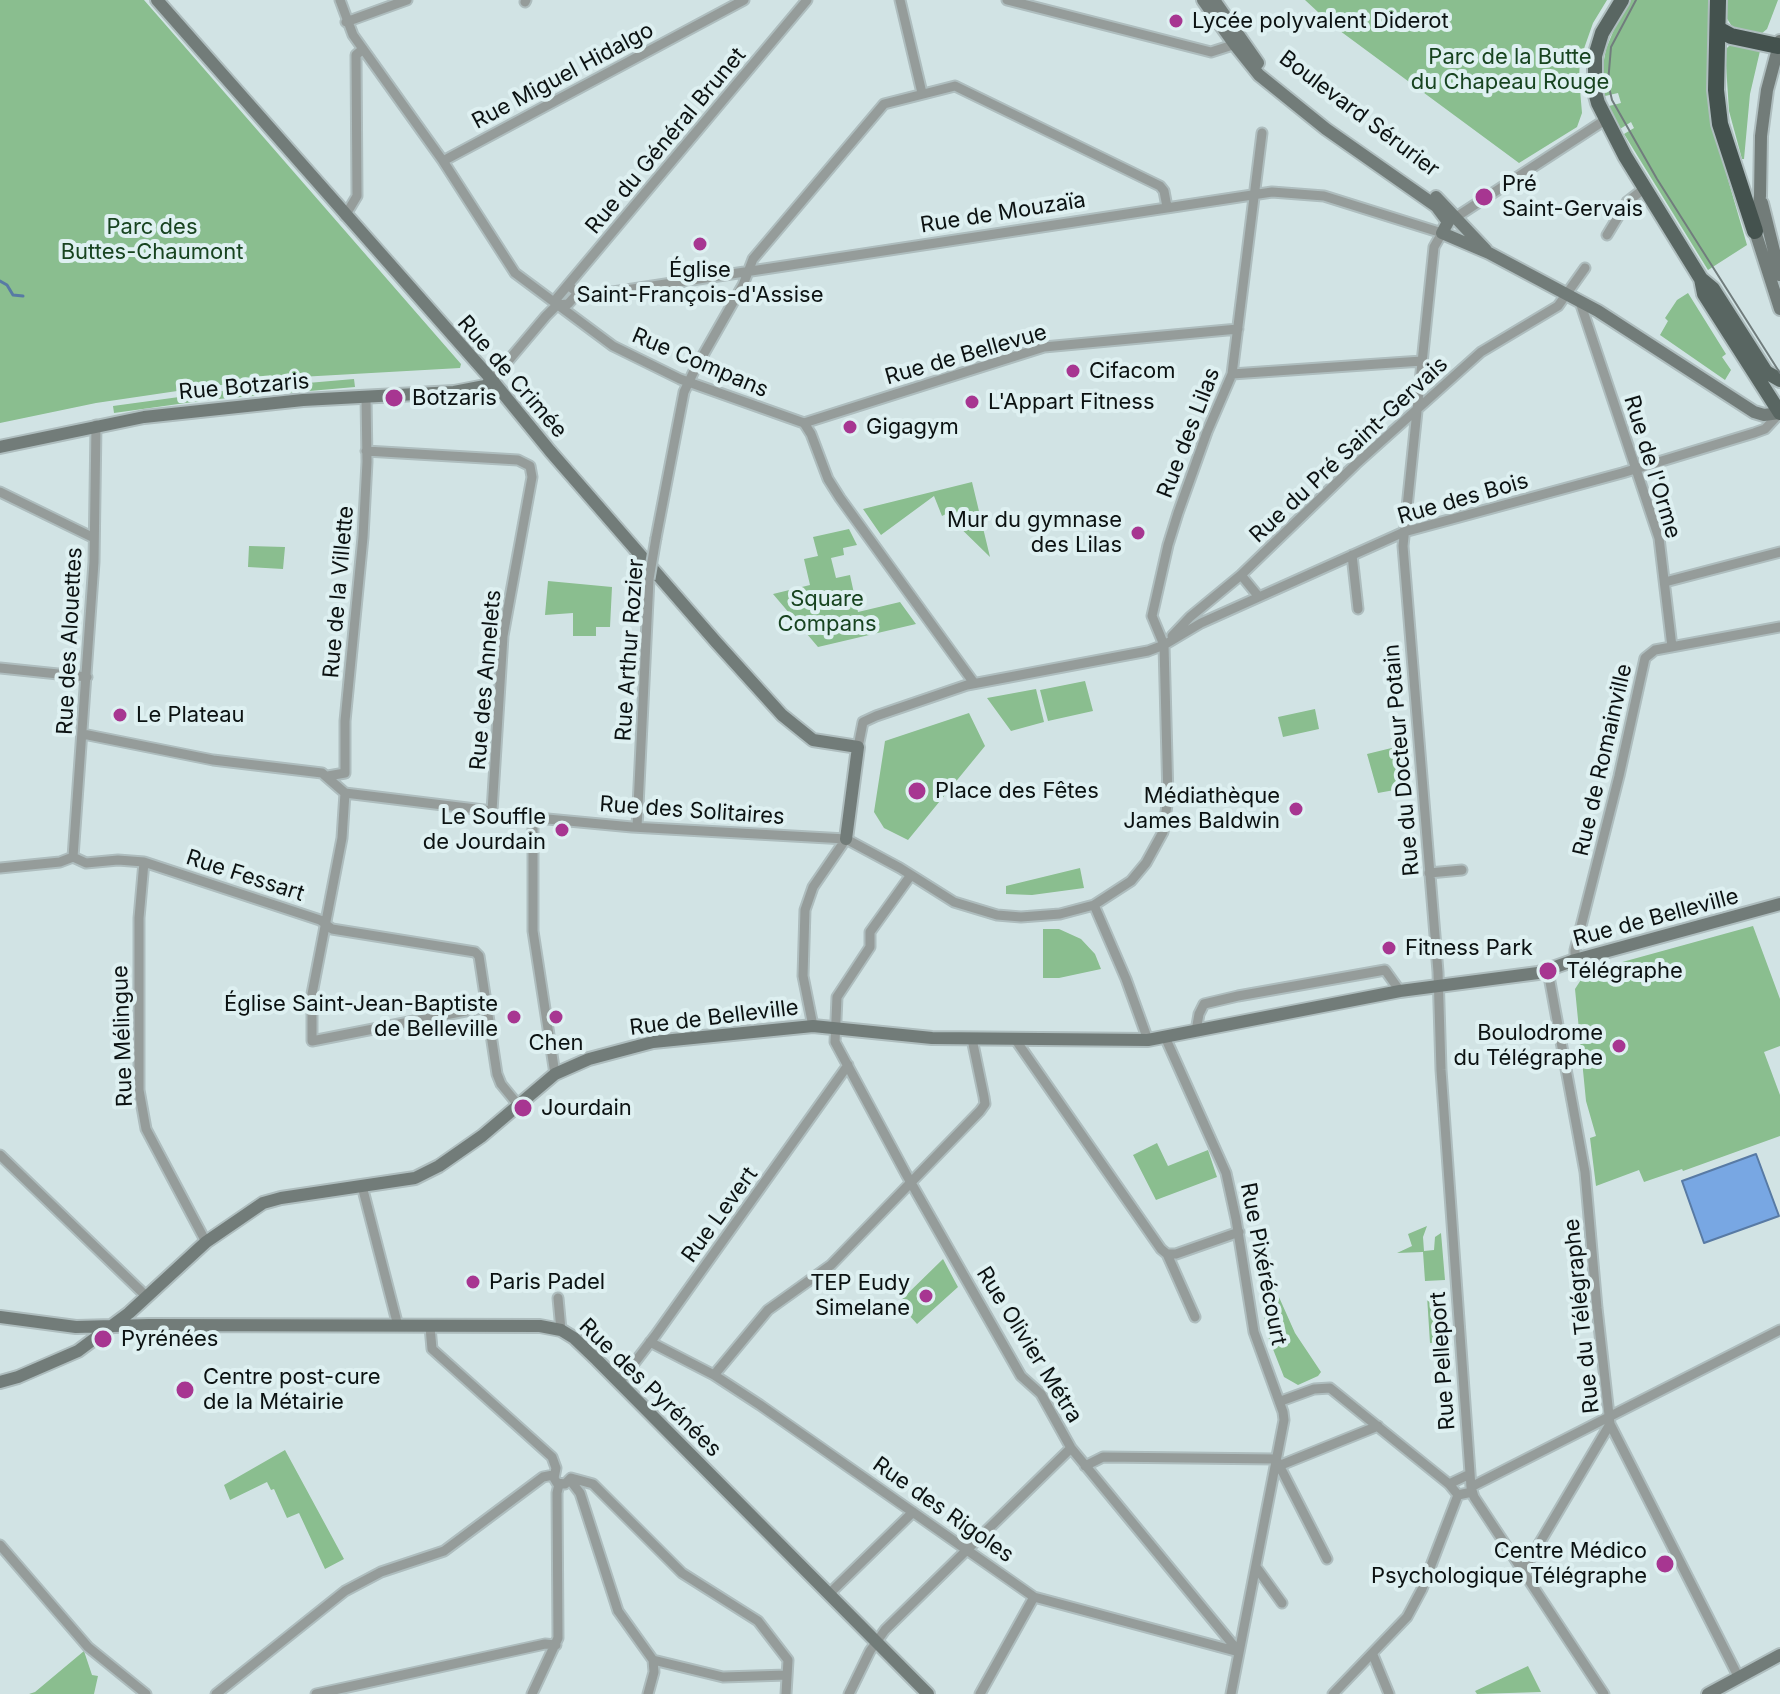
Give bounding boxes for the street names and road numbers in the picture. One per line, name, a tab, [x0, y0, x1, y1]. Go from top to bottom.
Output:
street label: Rue Miguel Hidalgo	[468, 17, 658, 135]
street label: Rue du Général Brunet	[580, 43, 752, 239]
street label: Boulevard Sérurier	[1274, 45, 1444, 183]
street label: Rue de Mouzaïa	[919, 187, 1087, 239]
street label: Rue de Crimée	[452, 310, 572, 444]
street label: Rue de Bellevue	[882, 319, 1050, 391]
street label: Rue Compans	[628, 322, 772, 404]
street label: Rue du Pré Saint-Gervais	[1245, 351, 1453, 549]
street label: Rue des Lilas	[1152, 364, 1226, 502]
street label: Rue Botzaris	[178, 368, 310, 406]
street label: Rue de l'Orme	[1618, 392, 1686, 542]
street label: Rue des Bois	[1395, 468, 1531, 530]
street label: Rue de la Villette	[318, 505, 360, 679]
street label: Rue des Alouettes	[52, 546, 88, 736]
street label: Rue Arthur Rozier	[610, 558, 650, 742]
street label: Rue des Annelets	[465, 589, 507, 771]
street label: Rue du Docteur Potain	[1379, 643, 1425, 877]
street label: Rue de Romainville	[1568, 661, 1638, 859]
street label: Rue des Solitaires	[599, 791, 785, 831]
street label: Rue Fessart	[183, 845, 307, 907]
street label: Rue de Belleville	[1570, 883, 1742, 953]
street label: Rue Mélingue	[107, 965, 139, 1107]
street label: Rue de Belleville	[628, 995, 800, 1041]
street label: Rue Levert	[677, 1162, 763, 1268]
street label: Rue Pixérécourt	[1234, 1180, 1292, 1348]
street label: Rue du Télégraphe	[1559, 1217, 1605, 1415]
street label: Rue Olivier Métra	[970, 1262, 1088, 1428]
street label: Rue Pelleport	[1425, 1291, 1461, 1431]
street label: Rue des Pyrénées	[573, 1313, 727, 1463]
street label: Rue des Rigoles	[867, 1452, 1019, 1568]

